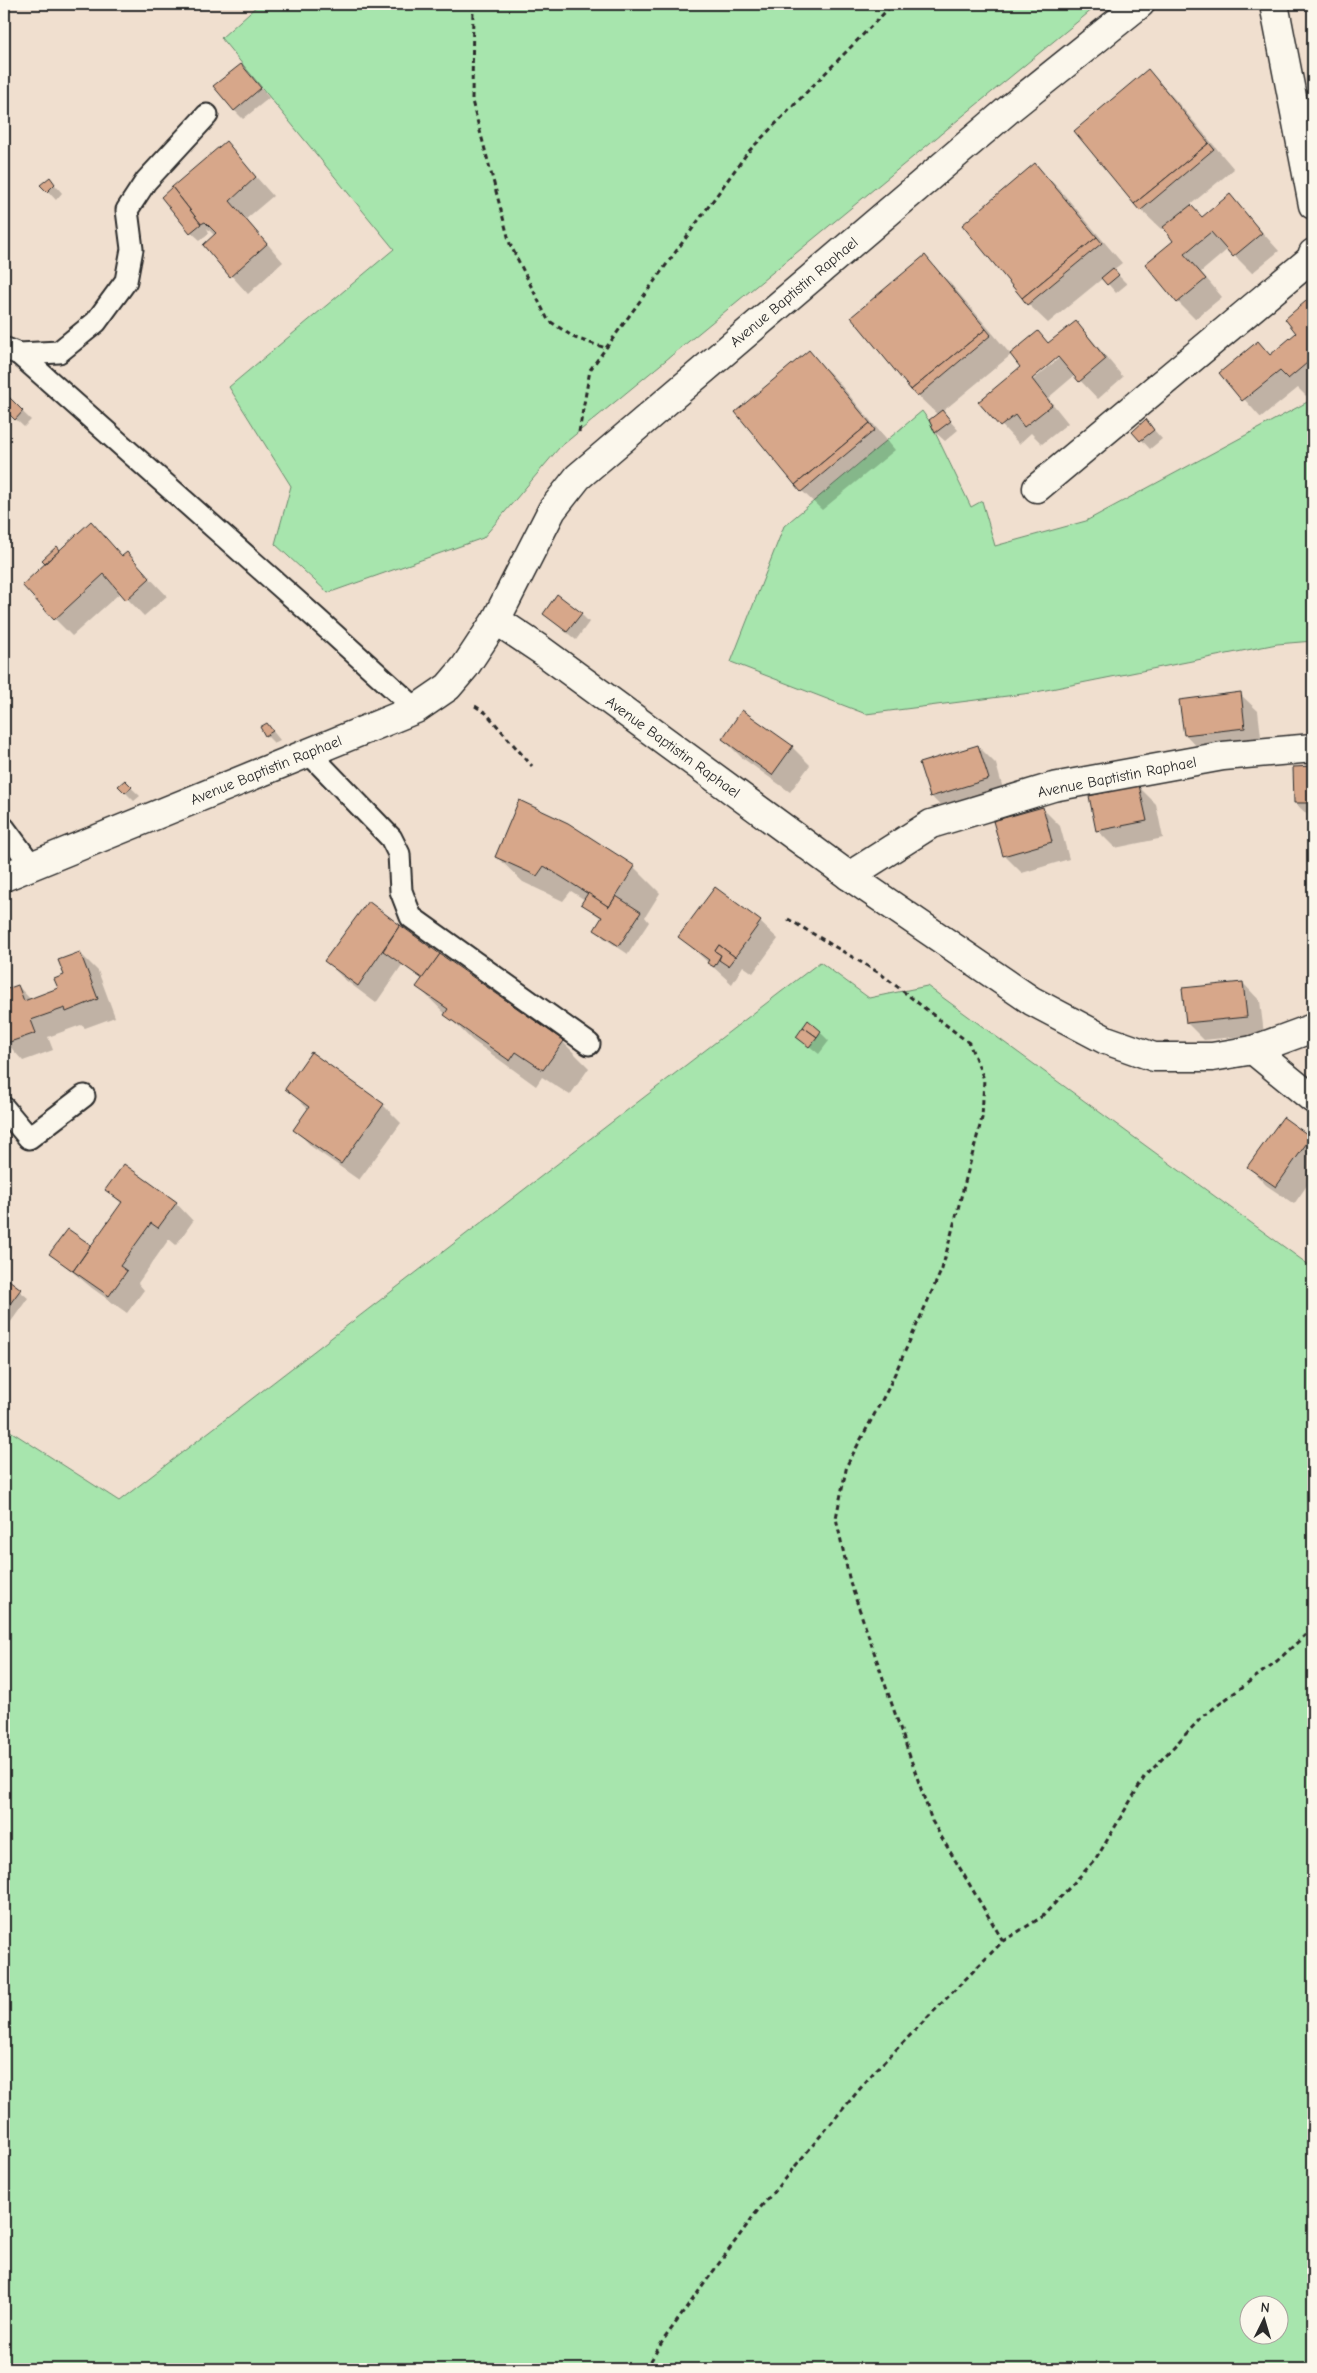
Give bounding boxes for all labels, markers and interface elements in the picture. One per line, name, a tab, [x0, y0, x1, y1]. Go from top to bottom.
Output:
street label: Avenue Baptistin Raphael	[726, 233, 862, 351]
street label: Avenue Baptistin Raphael	[602, 692, 744, 802]
street label: Avenue Baptistin Raphael	[188, 731, 344, 809]
street label: Avenue Baptistin Raphael	[1036, 753, 1198, 801]
north arrow	[1240, 2296, 1290, 2346]
text: N	[1260, 2299, 1270, 2316]

